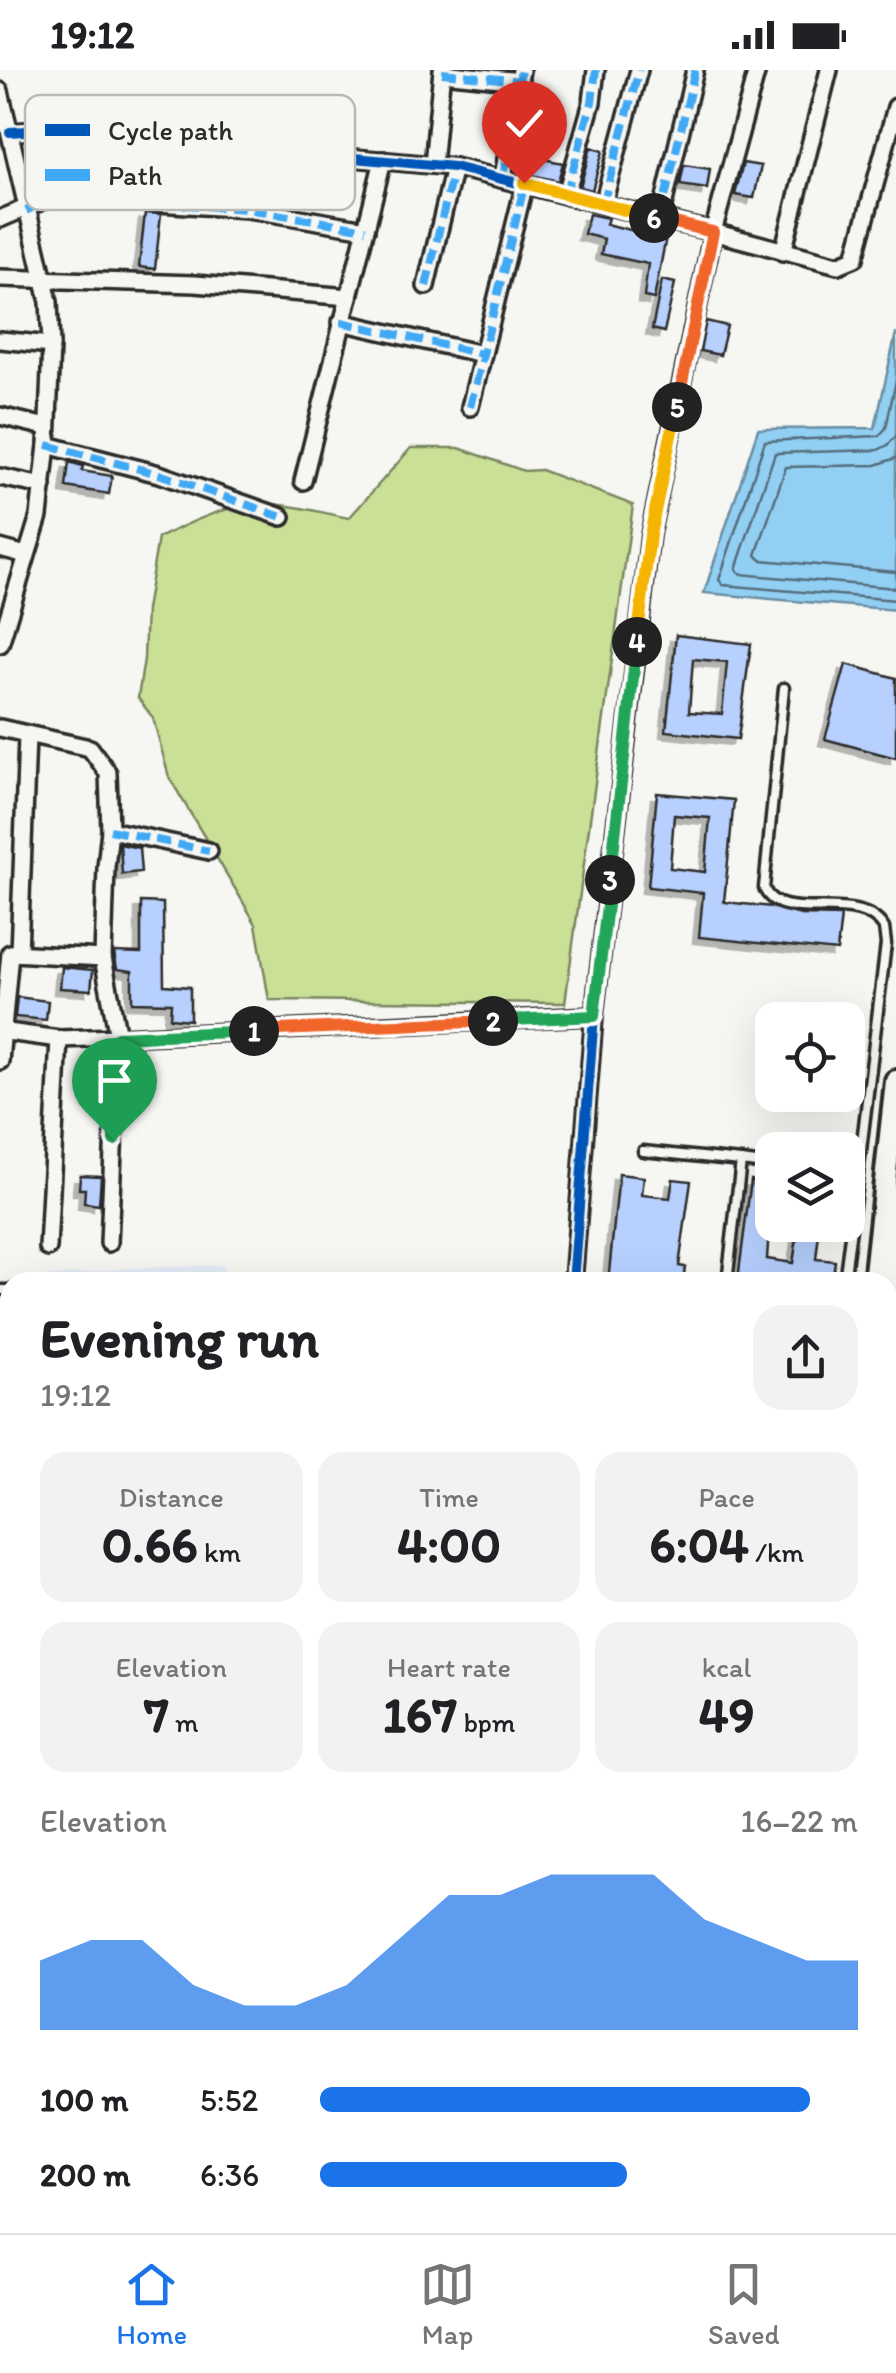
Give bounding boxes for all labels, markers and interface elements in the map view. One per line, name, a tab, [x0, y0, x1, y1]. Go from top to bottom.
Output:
text: 19:12	[50, 12, 134, 58]
pin	[482, 81, 567, 184]
legend	[25, 95, 355, 210]
icon: check	[497, 96, 552, 151]
text: Cycle path	[108, 113, 233, 147]
text: Path	[108, 158, 162, 192]
pin: 6	[629, 193, 679, 243]
text: 6	[647, 201, 661, 235]
pin: 5	[652, 382, 702, 432]
text: 5	[670, 390, 684, 424]
pin: 4	[612, 617, 662, 667]
text: 4	[629, 625, 645, 659]
pin: 3	[585, 855, 635, 905]
text: 3	[602, 863, 618, 897]
pin: 2	[468, 996, 518, 1046]
map controls	[755, 1002, 865, 1242]
button: locate	[755, 1002, 865, 1112]
text: 2	[486, 1004, 500, 1038]
pin: 1	[229, 1006, 279, 1056]
text: 1	[248, 1014, 261, 1048]
pin	[72, 1038, 157, 1141]
icon: arrive	[87, 1053, 142, 1108]
button: layers	[755, 1132, 865, 1242]
text: Evening run	[40, 1305, 319, 1371]
button: share	[753, 1305, 858, 1410]
text: 19:12	[40, 1376, 111, 1414]
text: Distance	[119, 1480, 224, 1514]
text: Time	[419, 1480, 479, 1514]
text: Pace	[699, 1480, 755, 1514]
text: 0.66	[102, 1514, 198, 1575]
text: 4:00	[397, 1514, 501, 1575]
text: 6:04	[649, 1514, 749, 1575]
text: km	[198, 1535, 241, 1569]
text: /km	[749, 1535, 804, 1569]
text: Elevation	[116, 1650, 227, 1684]
text: Heart rate	[387, 1650, 511, 1684]
text: kcal	[702, 1650, 752, 1684]
text: 7	[144, 1684, 169, 1745]
text: 167	[383, 1684, 457, 1745]
text: 49	[699, 1684, 755, 1745]
text: m	[169, 1705, 199, 1739]
text: bpm	[457, 1705, 515, 1739]
text: Elevation	[40, 1802, 167, 1840]
text: 16–22 m	[741, 1802, 858, 1840]
text: 100 m	[40, 2081, 128, 2119]
text: 5:52	[200, 2081, 258, 2119]
text: 200 m	[40, 2156, 130, 2194]
text: 6:36	[200, 2156, 259, 2194]
tab: Home	[117, 2257, 187, 2351]
tab: Map	[420, 2257, 475, 2351]
tab: Saved	[708, 2257, 780, 2351]

